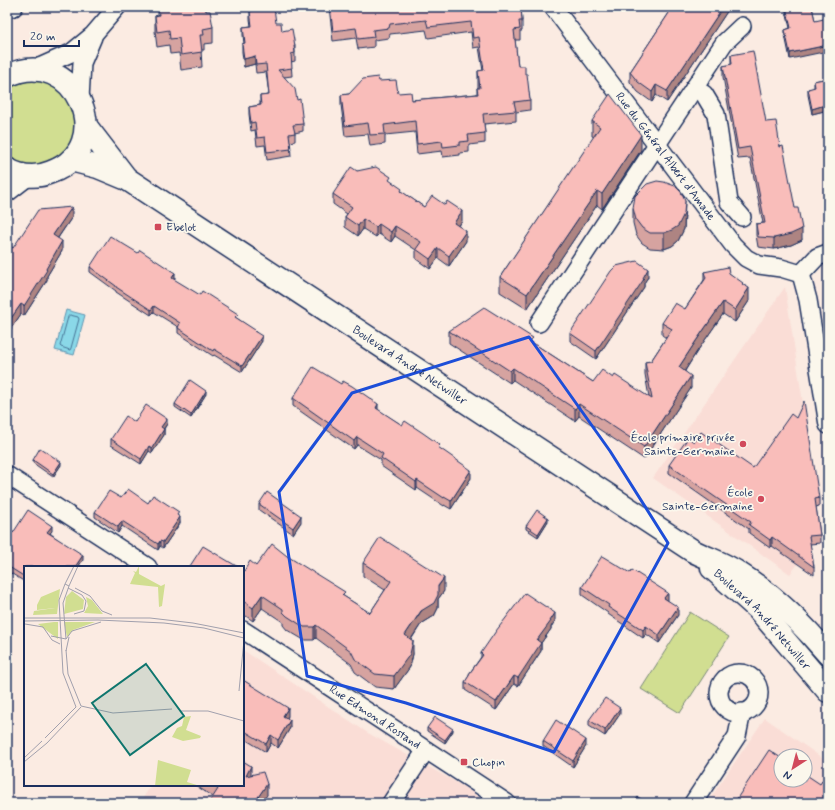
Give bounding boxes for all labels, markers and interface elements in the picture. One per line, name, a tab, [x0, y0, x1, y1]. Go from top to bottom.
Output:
scale bar	[24, 22, 79, 48]
text: 20 m	[30, 29, 56, 45]
street label: Rue du Général Albert d'Amade	[611, 89, 719, 224]
place label: Ebelot	[166, 220, 197, 236]
marker: Ebelot	[153, 222, 163, 232]
street label: Boulevard André Netwiller	[349, 322, 470, 410]
place label: École primaire privée Sainte-Germaine	[631, 430, 735, 460]
marker: École primaire privée Sainte-Germaine	[738, 439, 748, 449]
place label: École Sainte-Germaine	[662, 485, 753, 515]
marker: École Sainte-Germaine	[756, 494, 766, 504]
inset map	[24, 566, 244, 786]
street label: Boulevard André Netwiller	[710, 566, 814, 674]
street label: Rue Edmond Rostand	[326, 682, 424, 753]
north arrow	[773, 748, 813, 788]
place label: Chopin	[472, 755, 505, 771]
marker: Chopin	[459, 757, 469, 767]
text: N	[781, 767, 795, 783]

